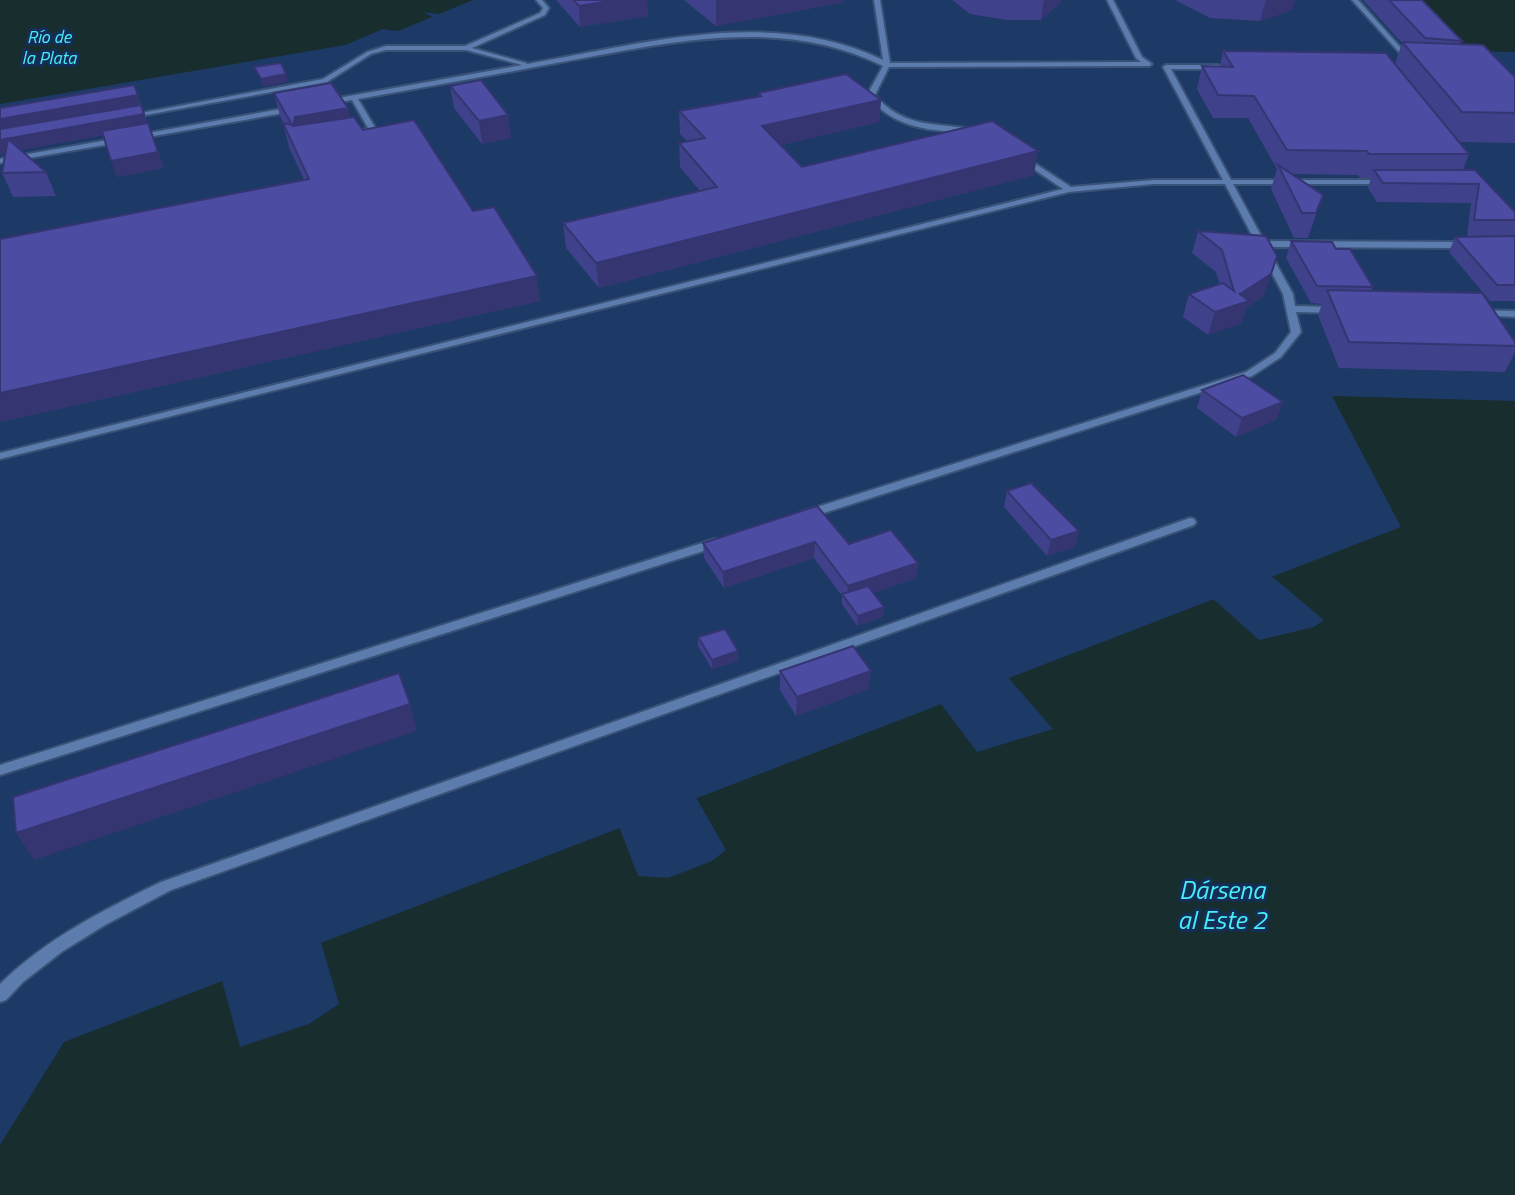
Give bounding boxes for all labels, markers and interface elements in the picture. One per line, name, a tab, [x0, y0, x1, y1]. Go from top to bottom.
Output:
water label: Río de la Plata	[22, 23, 77, 71]
water label: Dársena al Este 2	[1177, 870, 1268, 939]

